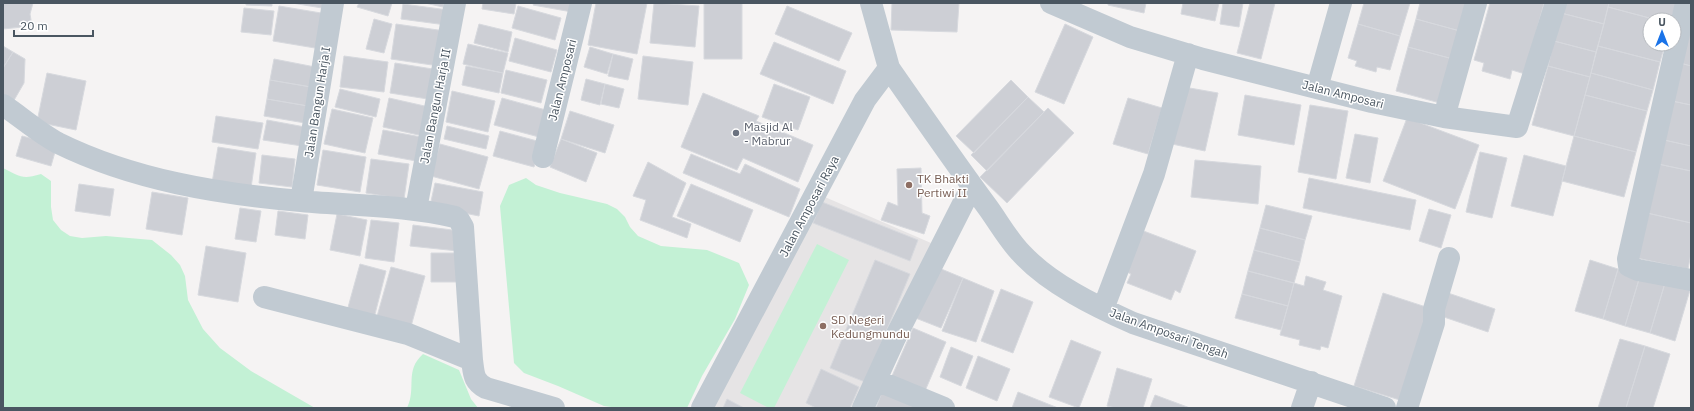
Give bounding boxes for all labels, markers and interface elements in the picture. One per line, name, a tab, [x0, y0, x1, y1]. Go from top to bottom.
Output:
scale bar	[14, 12, 93, 38]
north arrow	[1642, 12, 1682, 52]
text: U	[1658, 15, 1666, 29]
text: 20 m	[20, 18, 48, 33]
street label: Jalan Amposari	[545, 38, 579, 122]
street label: Jalan Bangun Harja I	[301, 45, 333, 158]
street label: Jalan Bangun Harja II	[416, 47, 454, 165]
street label: Jalan Amposari	[1301, 77, 1385, 111]
place label: Masjid Al - Mabrur	[744, 119, 793, 148]
marker: Masjid Al - Mabrur	[731, 128, 741, 138]
street label: Jalan Amposari Raya	[776, 152, 842, 259]
place label: TK Bhakti Pertiwi II	[917, 171, 969, 200]
marker: TK Bhakti Pertiwi II	[904, 180, 914, 190]
street label: Jalan Amposari Tengah	[1108, 305, 1230, 361]
place label: SD Negeri Kedungmundu	[831, 312, 910, 341]
marker: SD Negeri Kedungmundu	[818, 321, 828, 331]

